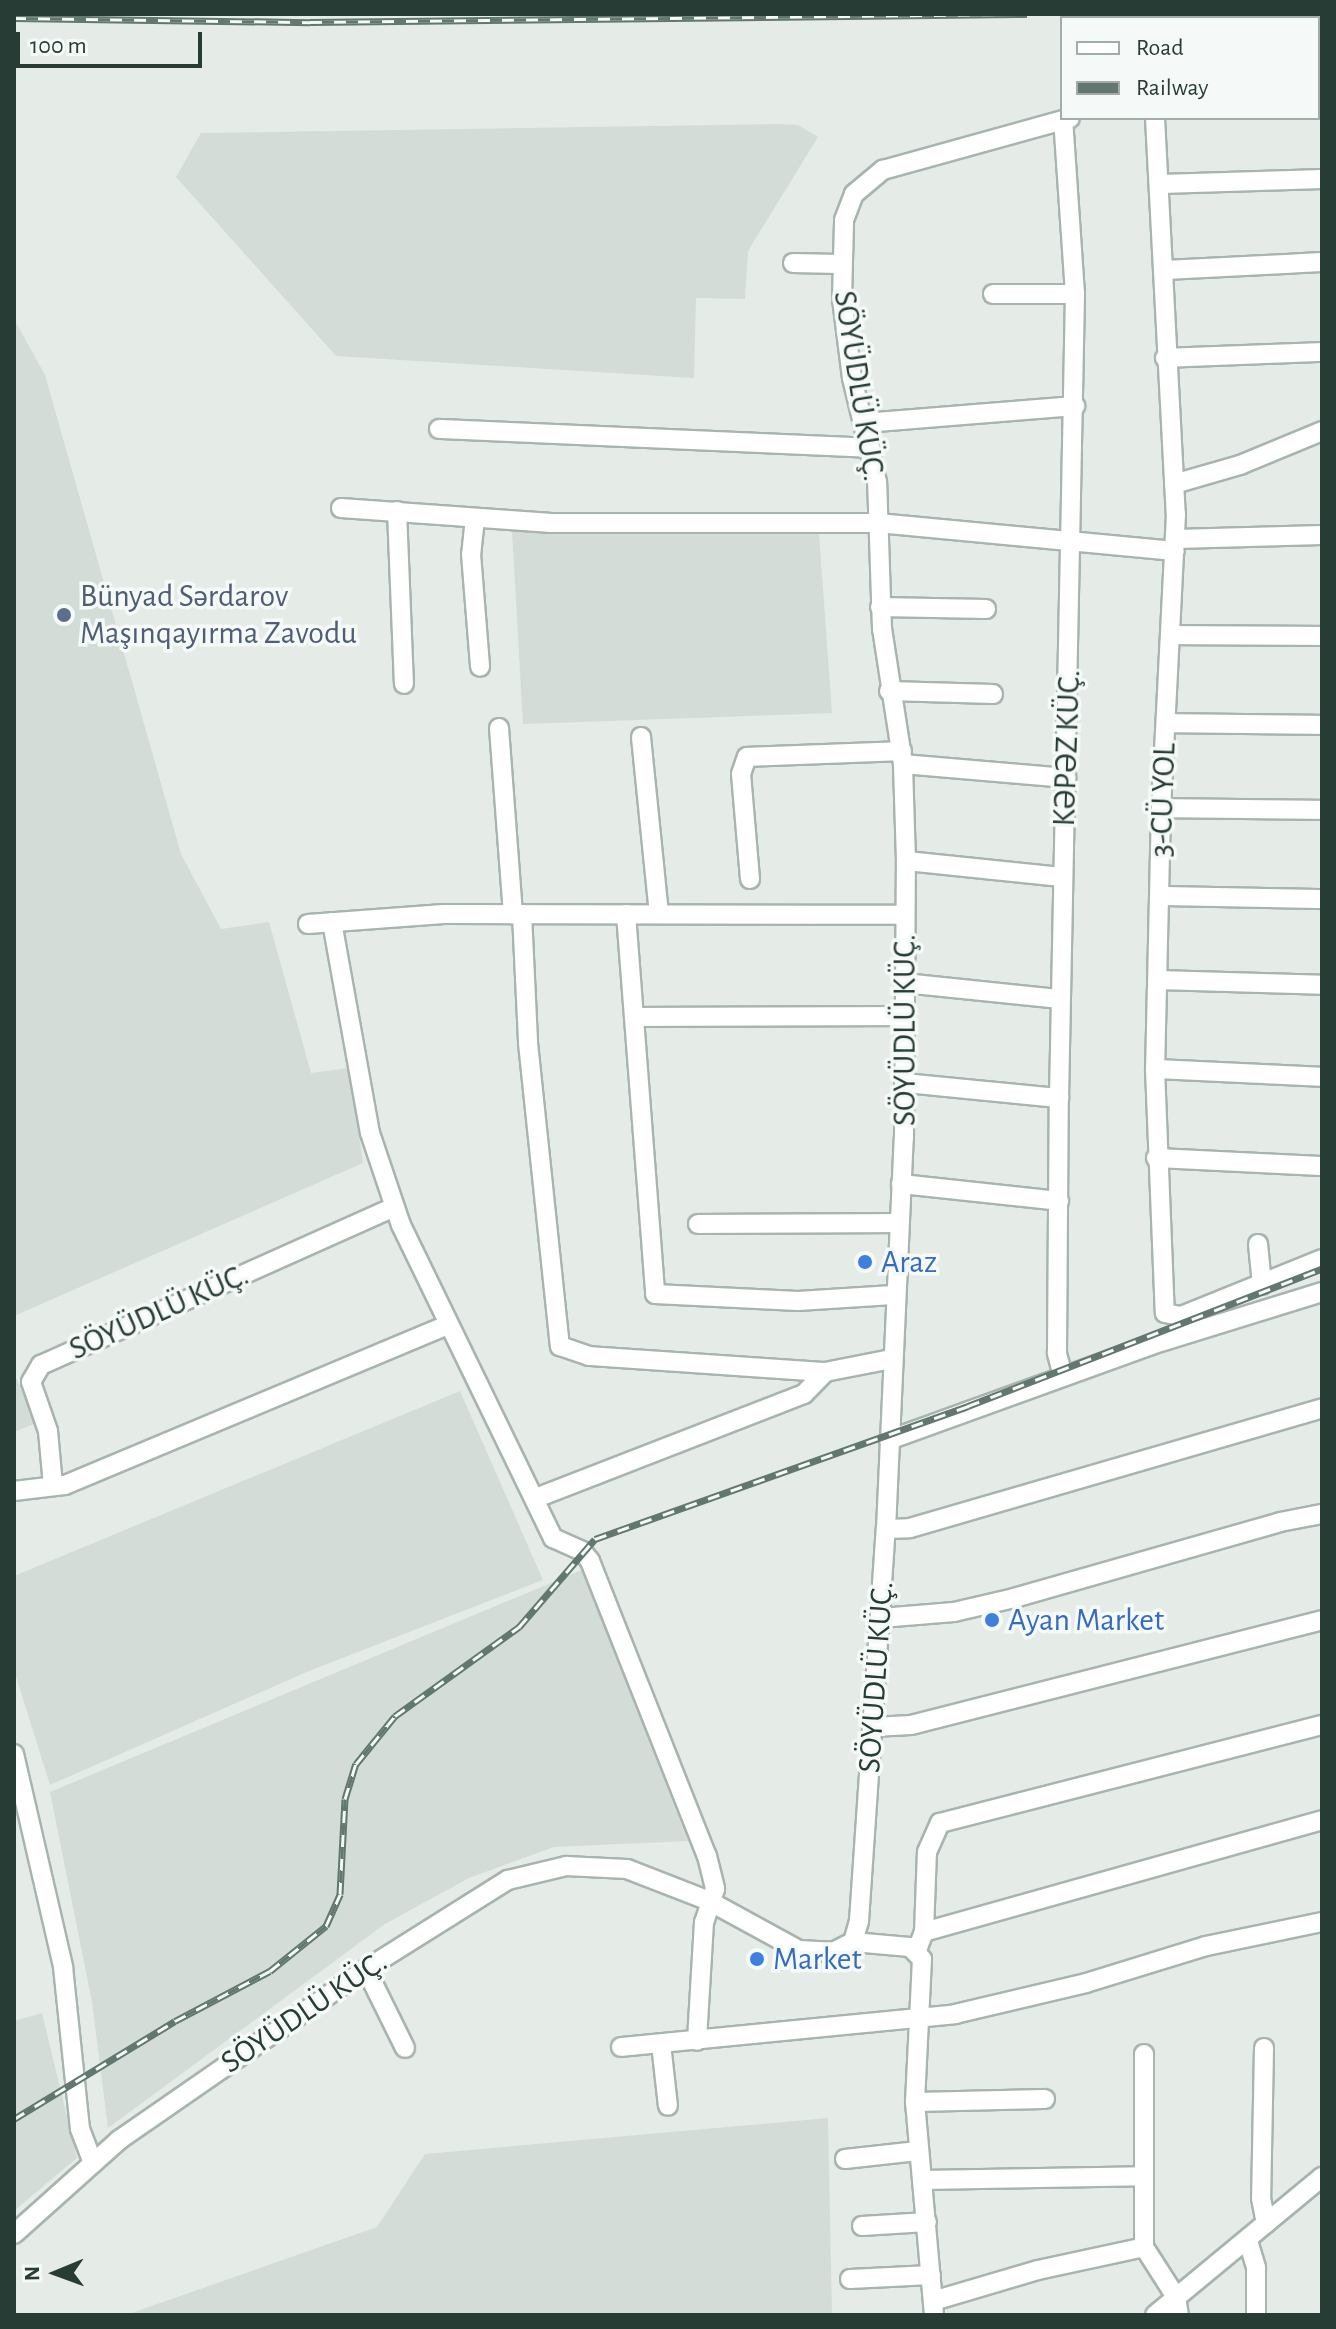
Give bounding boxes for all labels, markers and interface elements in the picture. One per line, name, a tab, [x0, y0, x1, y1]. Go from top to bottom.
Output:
scale bar	[20, 16, 206, 66]
legend	[1060, 16, 1320, 120]
text: 100 m	[30, 34, 87, 58]
text: Road	[1136, 36, 1184, 60]
text: Railway	[1136, 76, 1208, 100]
street label: SÖYÜDLÜ KÜÇ.	[825, 288, 893, 484]
place label: Bünyad Sərdarov Maşınqayırma Zavodu	[80, 578, 357, 653]
marker: Bünyad Sərdarov Maşınqayırma Zavodu	[55, 606, 73, 624]
street label: KƏPƏZ KÜÇ.	[1045, 669, 1089, 827]
street label: 3-CÜ YOL	[1142, 742, 1184, 858]
street label: SÖYÜDLÜ KÜÇ.	[886, 934, 924, 1126]
place label: Araz	[881, 1243, 937, 1281]
marker: Araz	[856, 1253, 874, 1271]
street label: SÖYÜDLÜ KÜÇ.	[63, 1255, 255, 1369]
street label: SÖYÜDLÜ KÜÇ.	[850, 1580, 902, 1774]
place label: Ayan Market	[1008, 1601, 1164, 1639]
marker: Ayan Market	[983, 1611, 1001, 1629]
place label: Market	[773, 1940, 862, 1978]
street label: SÖYÜDLÜ KÜÇ.	[214, 1942, 394, 2082]
marker: Market	[748, 1950, 766, 1968]
north arrow	[16, 2233, 96, 2313]
text: N	[21, 2266, 43, 2281]

